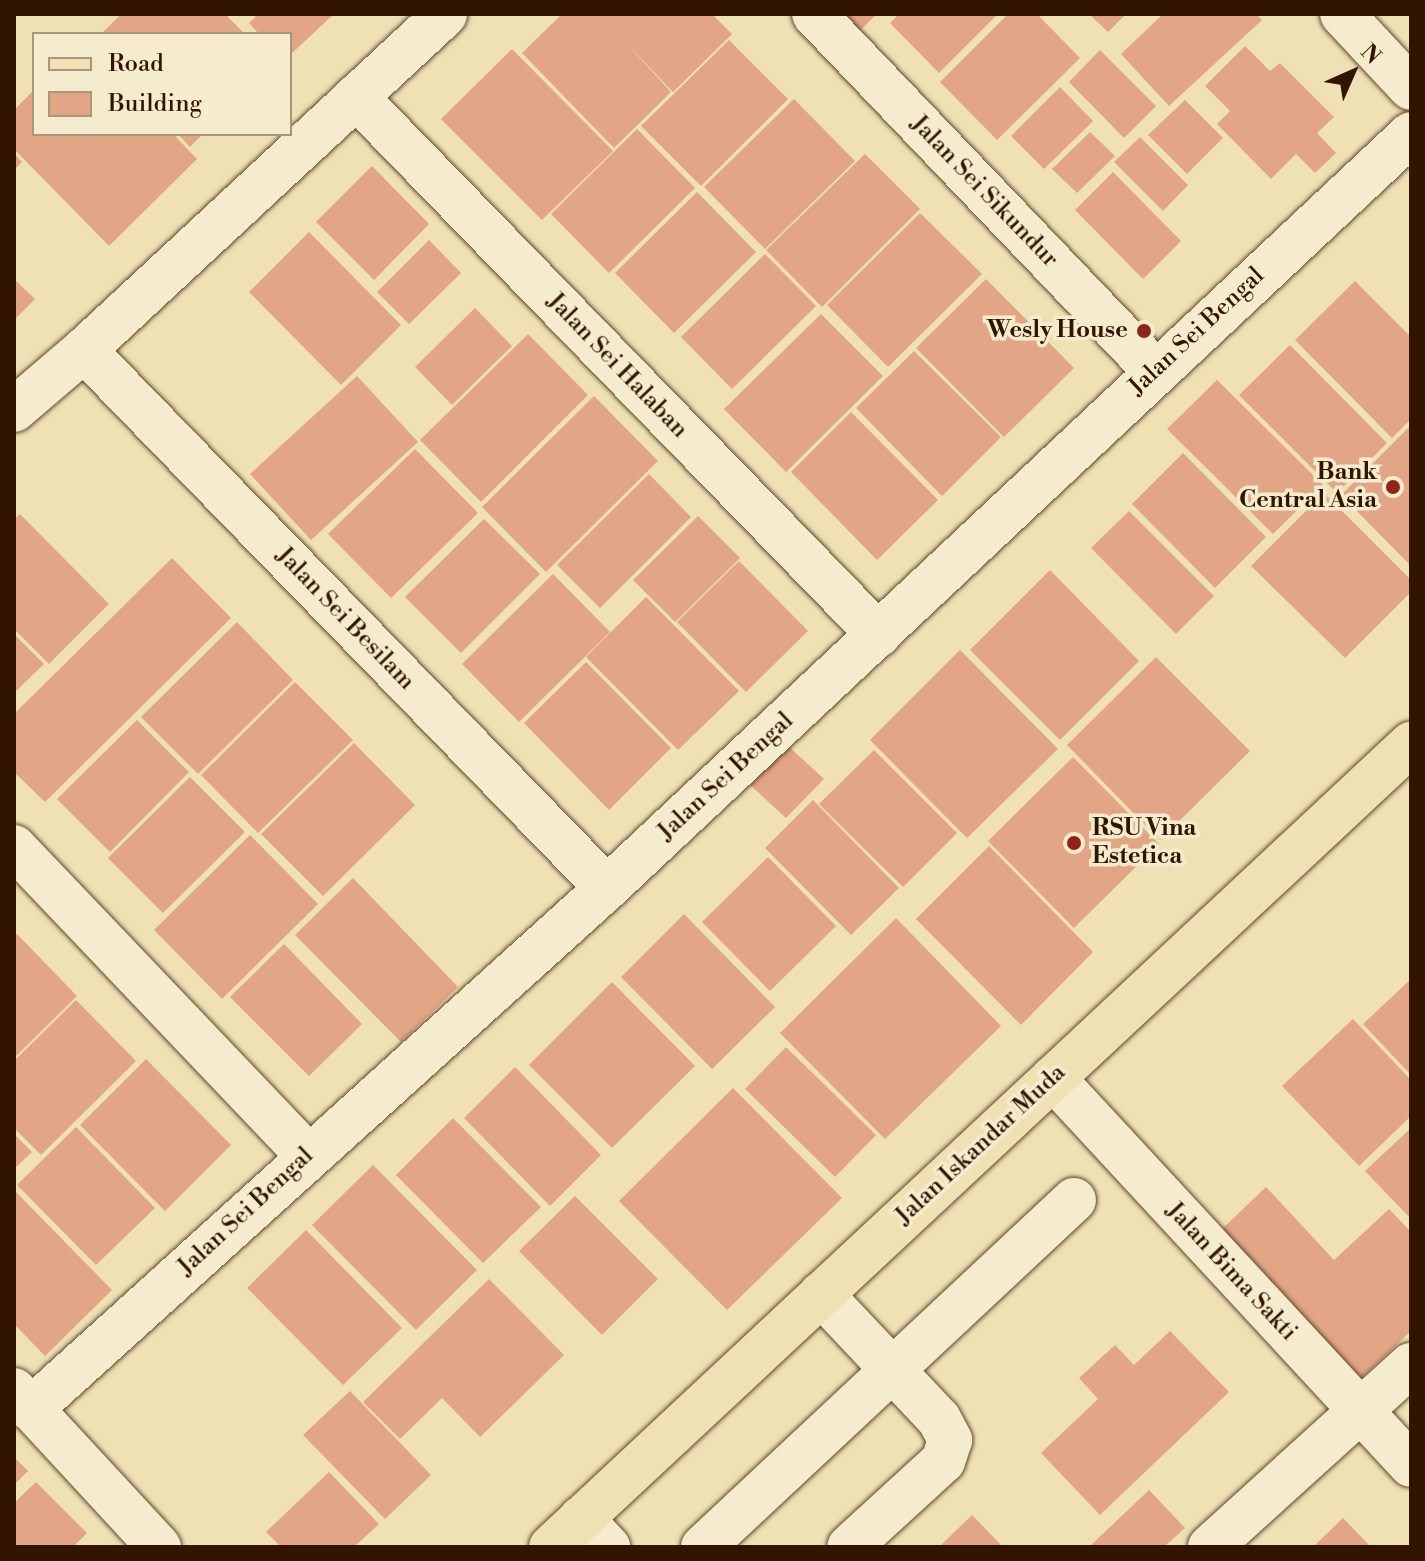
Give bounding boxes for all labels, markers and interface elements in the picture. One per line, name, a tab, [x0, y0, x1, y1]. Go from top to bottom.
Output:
legend	[32, 32, 292, 136]
north arrow	[1313, 32, 1393, 112]
text: N	[1355, 39, 1386, 70]
text: Road	[108, 49, 164, 79]
text: Building	[108, 89, 202, 119]
street label: Jalan Sei Sikundur	[904, 110, 1064, 274]
street label: Jalan Sei Bengal	[1123, 262, 1271, 402]
street label: Jalan Sei Halaban	[541, 288, 693, 444]
place label: Wesly House	[987, 317, 1128, 345]
marker: Wesly House	[1135, 322, 1153, 340]
place label: Bank Central Asia	[1239, 459, 1377, 515]
marker: Bank Central Asia	[1384, 478, 1402, 496]
street label: Jalan Sei Besilam	[270, 542, 420, 696]
street label: Jalan Sei Bengal	[652, 707, 800, 847]
place label: RSU Vina Estetica	[1092, 815, 1196, 871]
marker: RSU Vina Estetica	[1063, 832, 1085, 854]
street label: Jalan Iskandar Muda	[890, 1059, 1072, 1231]
street label: Jalan Sei Bengal	[172, 1142, 320, 1282]
street label: Jalan Bima Sakti	[1160, 1197, 1302, 1347]

